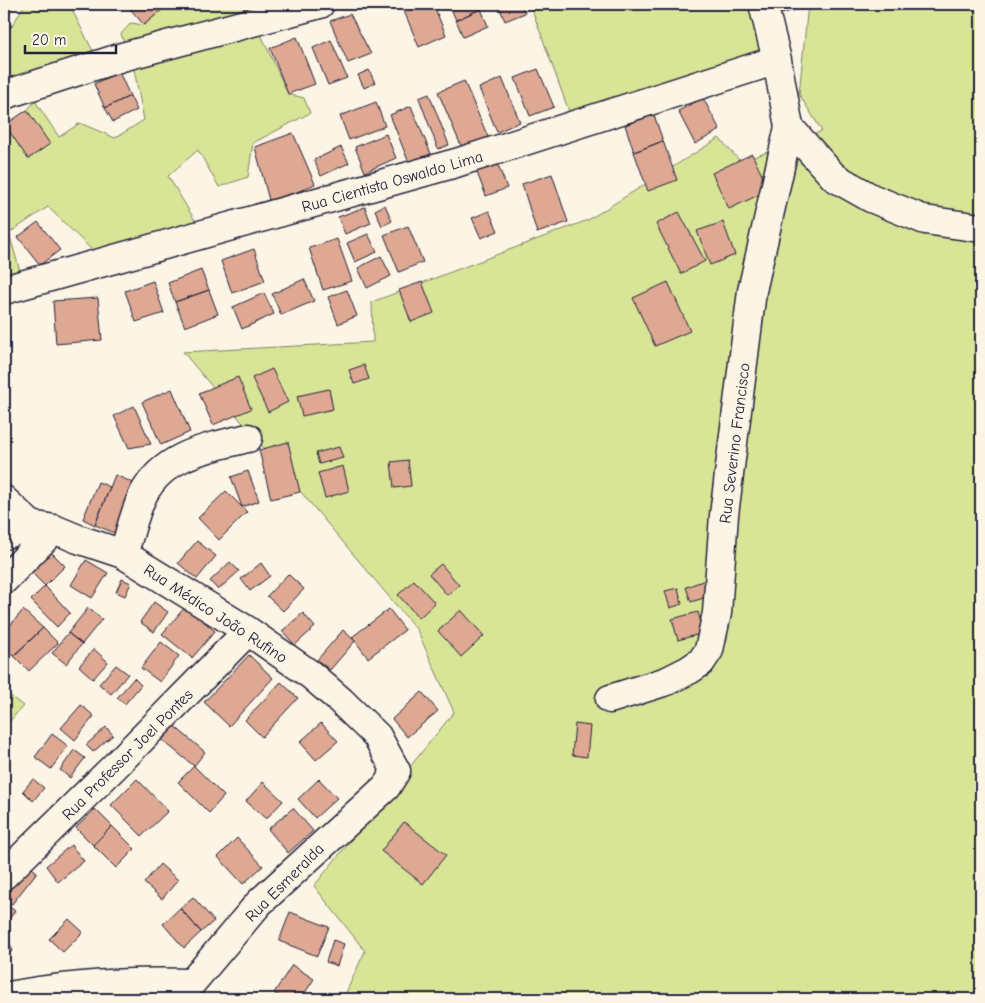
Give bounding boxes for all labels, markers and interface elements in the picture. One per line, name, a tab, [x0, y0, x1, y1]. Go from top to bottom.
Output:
scale bar	[25, 22, 116, 54]
text: 20 m	[32, 31, 66, 49]
street label: Rua Cientista Oswaldo Lima	[300, 147, 485, 216]
street label: Rua Severino Francisco	[716, 362, 754, 524]
street label: Rua Médico João Rufino	[140, 561, 291, 667]
street label: Rua Professor Joel Pontes	[59, 685, 197, 824]
street label: Rua Esmeralda	[242, 840, 328, 926]

